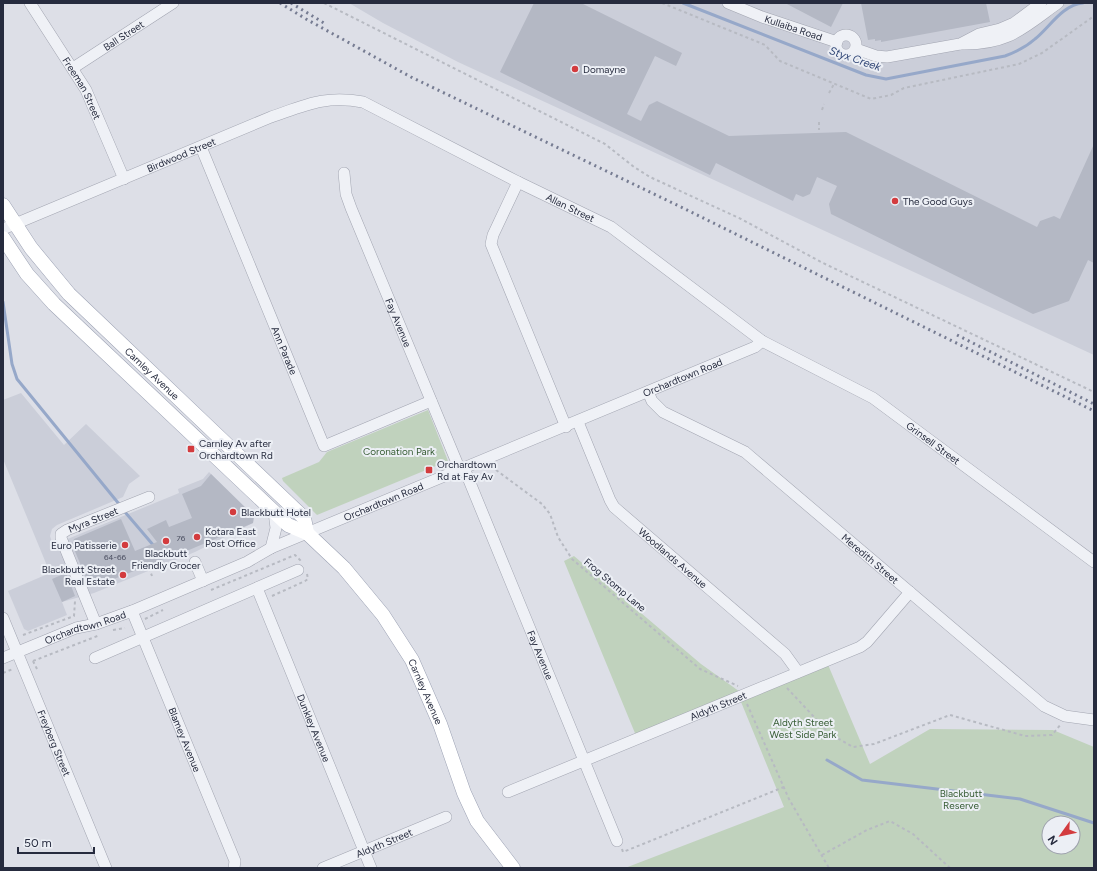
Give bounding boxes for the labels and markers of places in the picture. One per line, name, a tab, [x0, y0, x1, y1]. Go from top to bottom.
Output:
place label: Domayne	[583, 63, 626, 76]
marker: Domayne	[570, 64, 580, 74]
place label: The Good Guys	[903, 195, 973, 208]
marker: The Good Guys	[890, 196, 900, 206]
place label: Carnley Av after Orchardtown Rd	[199, 437, 273, 462]
marker: Carnley Av after Orchardtown Rd	[186, 444, 196, 454]
place label: Orchardtown Rd at Fay Av	[437, 458, 497, 483]
marker: Orchardtown Rd at Fay Av	[424, 465, 434, 475]
place label: Blackbutt Hotel	[241, 506, 311, 519]
marker: Blackbutt Hotel	[228, 507, 238, 517]
place label: Kotara East Post Office	[205, 525, 256, 550]
marker: Kotara East Post Office	[192, 532, 202, 542]
marker: Blackbutt Friendly Grocer	[161, 536, 171, 546]
place label: Euro Patisserie	[51, 539, 118, 552]
marker: Euro Patisserie	[120, 540, 130, 550]
place label: Blackbutt Friendly Grocer	[132, 547, 201, 572]
place label: Blackbutt Street Real Estate	[42, 563, 116, 588]
marker: Blackbutt Street Real Estate	[118, 570, 128, 580]

